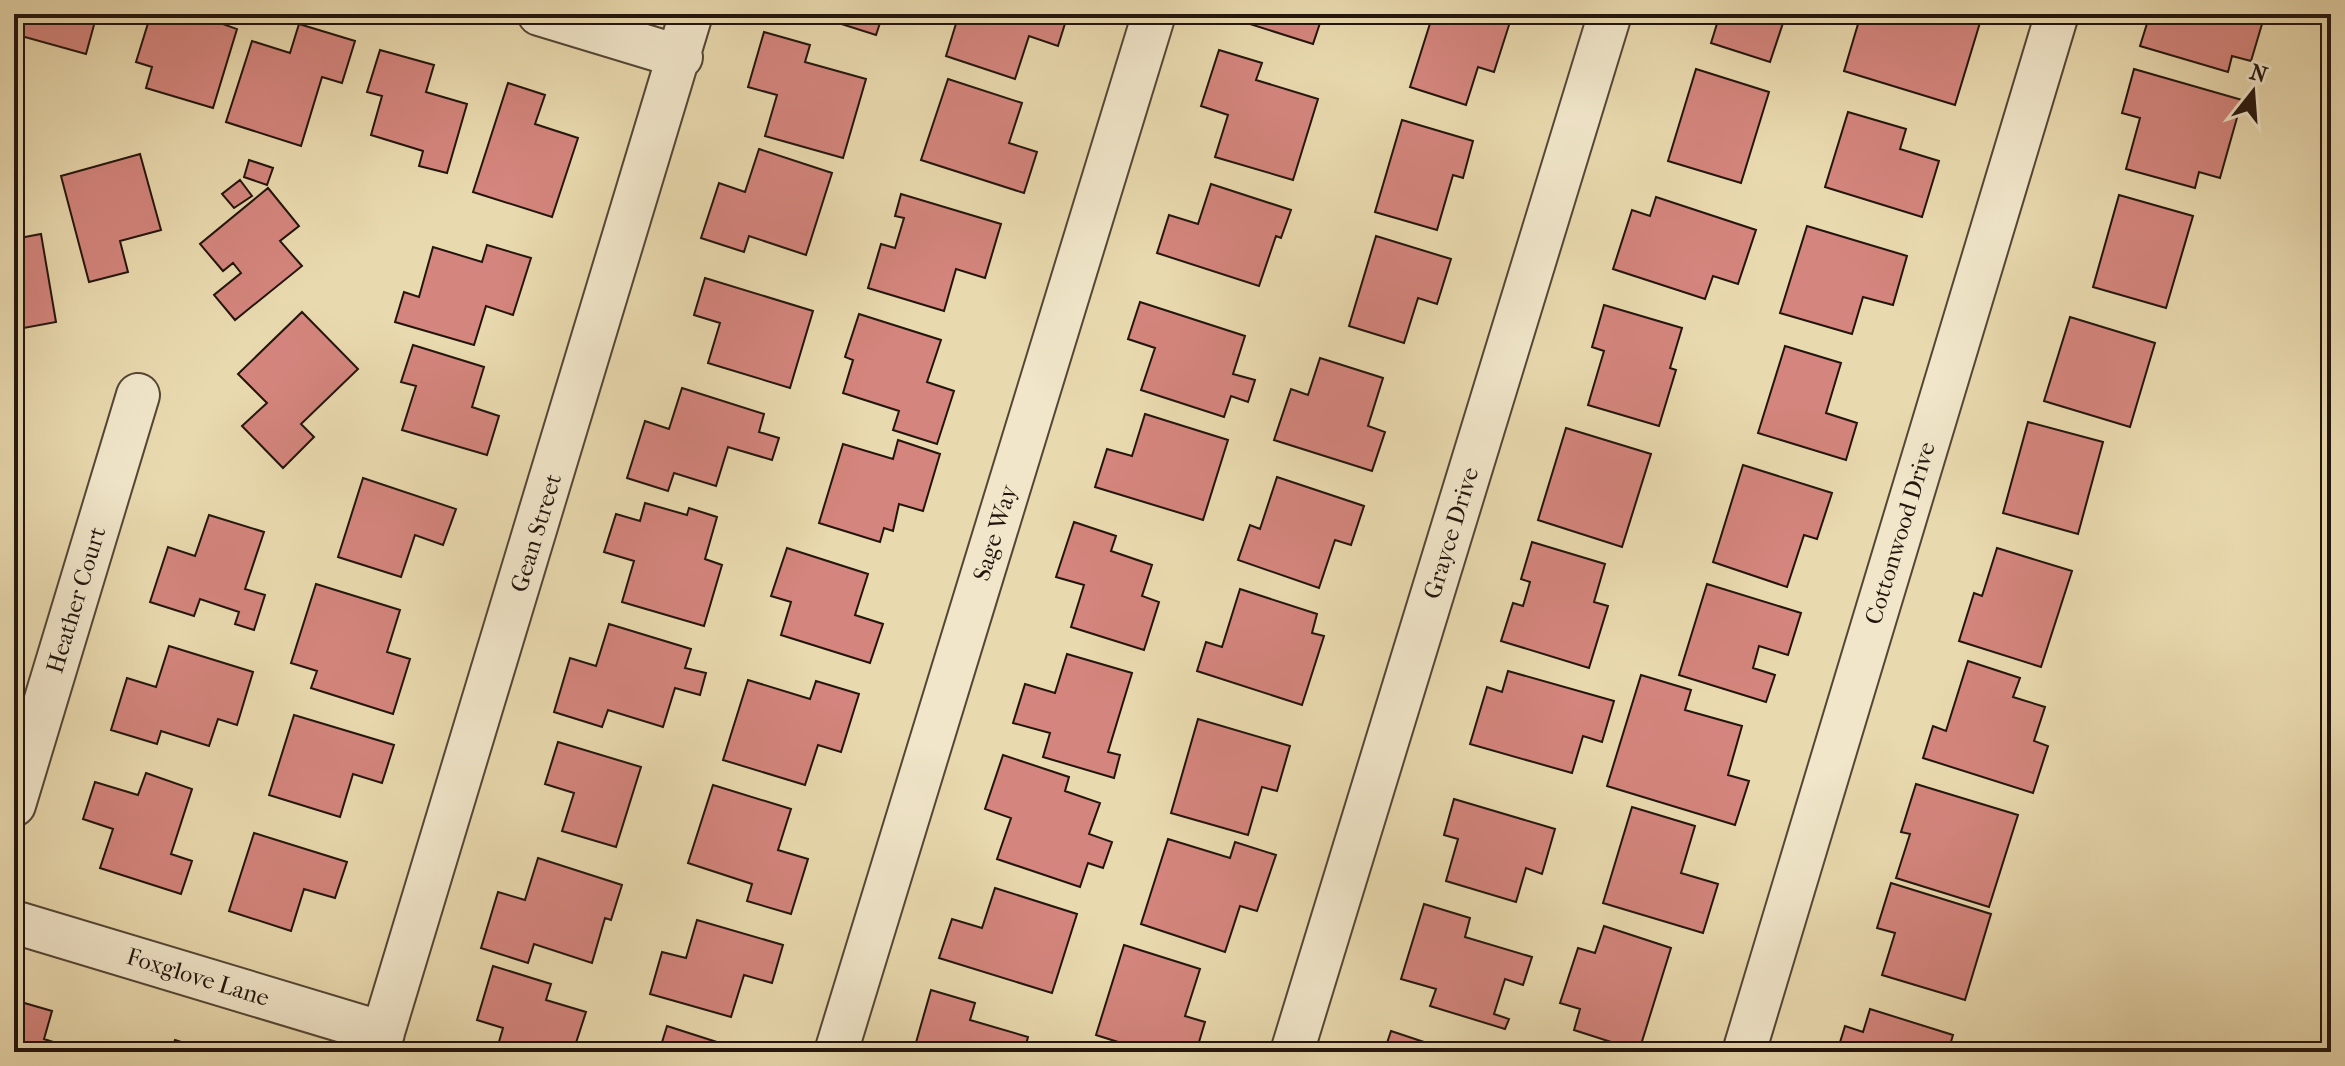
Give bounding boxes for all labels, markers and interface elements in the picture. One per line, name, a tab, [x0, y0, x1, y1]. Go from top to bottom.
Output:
north arrow	[2213, 52, 2293, 132]
text: N	[2247, 59, 2271, 89]
street label: Cottonwood Drive	[1859, 438, 1941, 628]
street label: Grayce Drive	[1418, 464, 1484, 602]
street label: Gean Street	[505, 470, 567, 596]
street label: Sage Way	[967, 481, 1023, 584]
street label: Heather Court	[40, 523, 112, 676]
street label: Foxglove Lane	[123, 942, 273, 1012]

